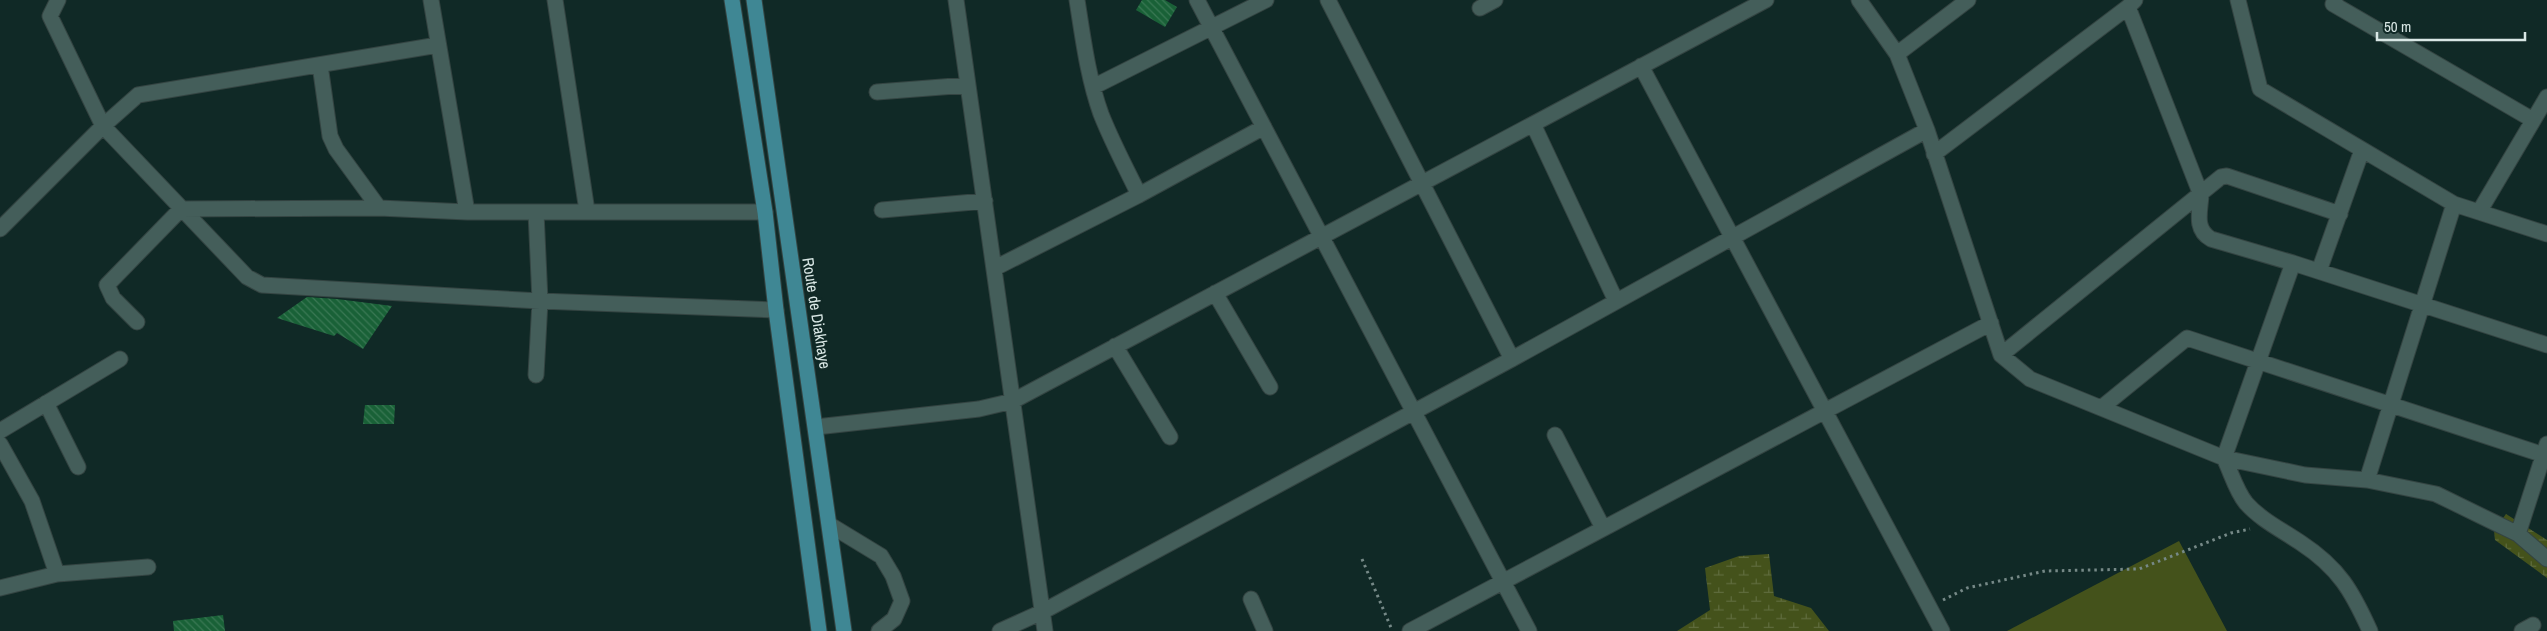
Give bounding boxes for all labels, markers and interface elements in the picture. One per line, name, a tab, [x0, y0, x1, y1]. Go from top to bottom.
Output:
scale bar	[2377, 10, 2524, 42]
text: 50 m	[2384, 16, 2411, 37]
street label: Route de Diakhaye	[797, 256, 837, 370]

